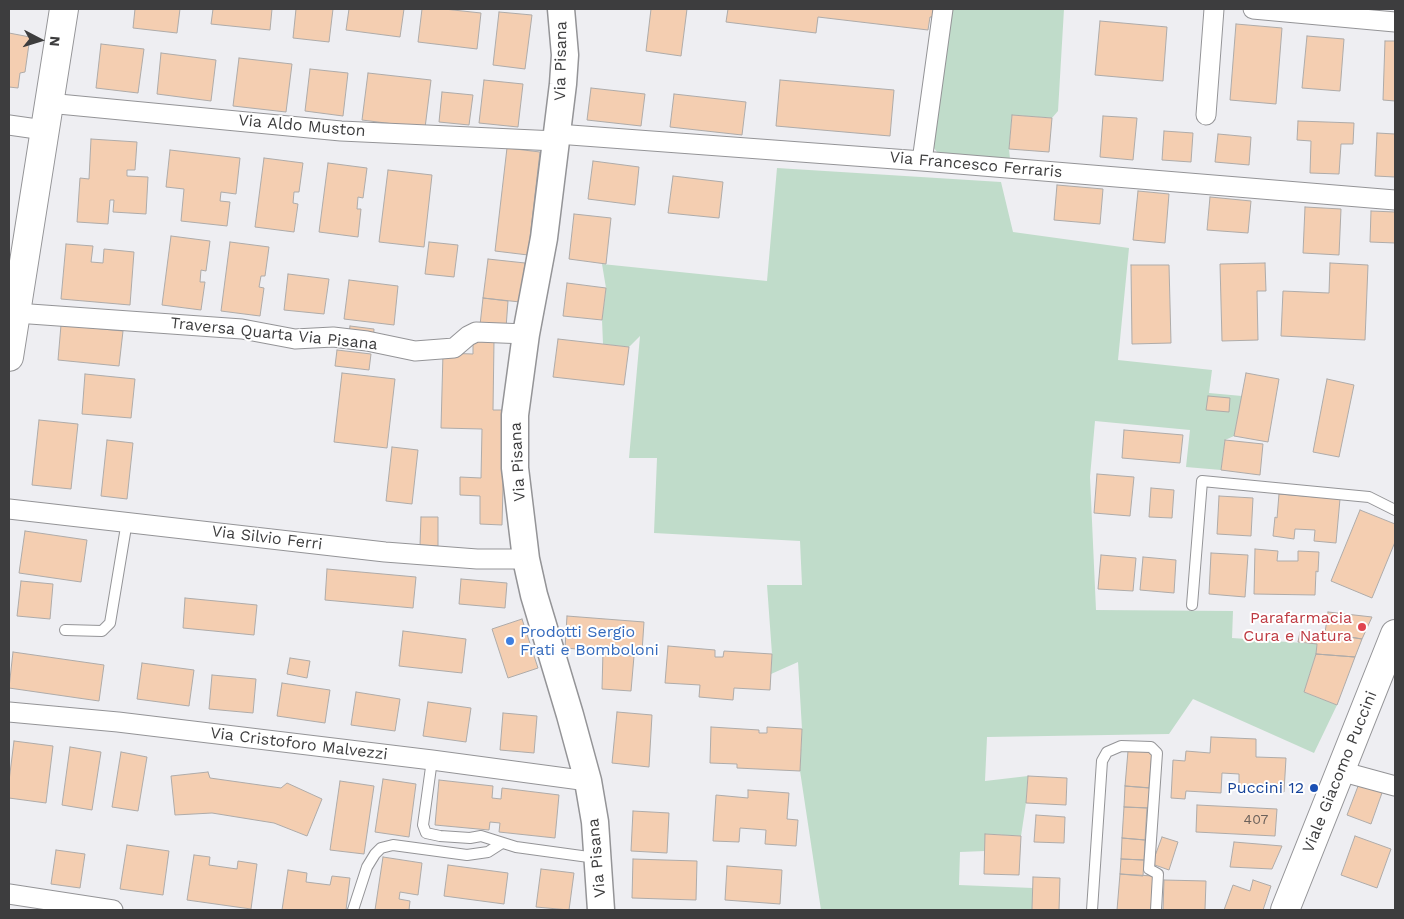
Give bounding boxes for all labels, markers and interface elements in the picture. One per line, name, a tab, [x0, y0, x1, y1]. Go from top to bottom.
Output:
north arrow	[15, 15, 65, 65]
street label: Via Pisana	[551, 21, 571, 101]
text: N	[47, 35, 63, 47]
street label: Via Aldo Muston	[238, 111, 366, 141]
street label: Via Francesco Ferraris	[889, 148, 1063, 182]
street label: Traversa Quarta Via Pisana	[170, 314, 378, 354]
street label: Via Pisana	[506, 422, 530, 502]
street label: Via Silvio Ferri	[211, 522, 323, 554]
place label: Parafarmacia Cura e Natura	[1243, 608, 1352, 646]
marker: Parafarmacia Cura e Natura	[1356, 621, 1368, 633]
place label: Prodotti Sergio Frati e Bomboloni	[520, 622, 659, 660]
marker: Prodotti Sergio Frati e Bomboloni	[504, 635, 516, 647]
street label: Viale Giacomo Puccini	[1299, 688, 1381, 856]
street label: Via Cristoforo Malvezzi	[209, 724, 389, 764]
place label: Puccini 12	[1227, 778, 1304, 798]
marker: Puccini 12	[1308, 782, 1320, 794]
house number: 407	[1244, 812, 1268, 828]
street label: Via Pisana	[584, 818, 610, 898]

